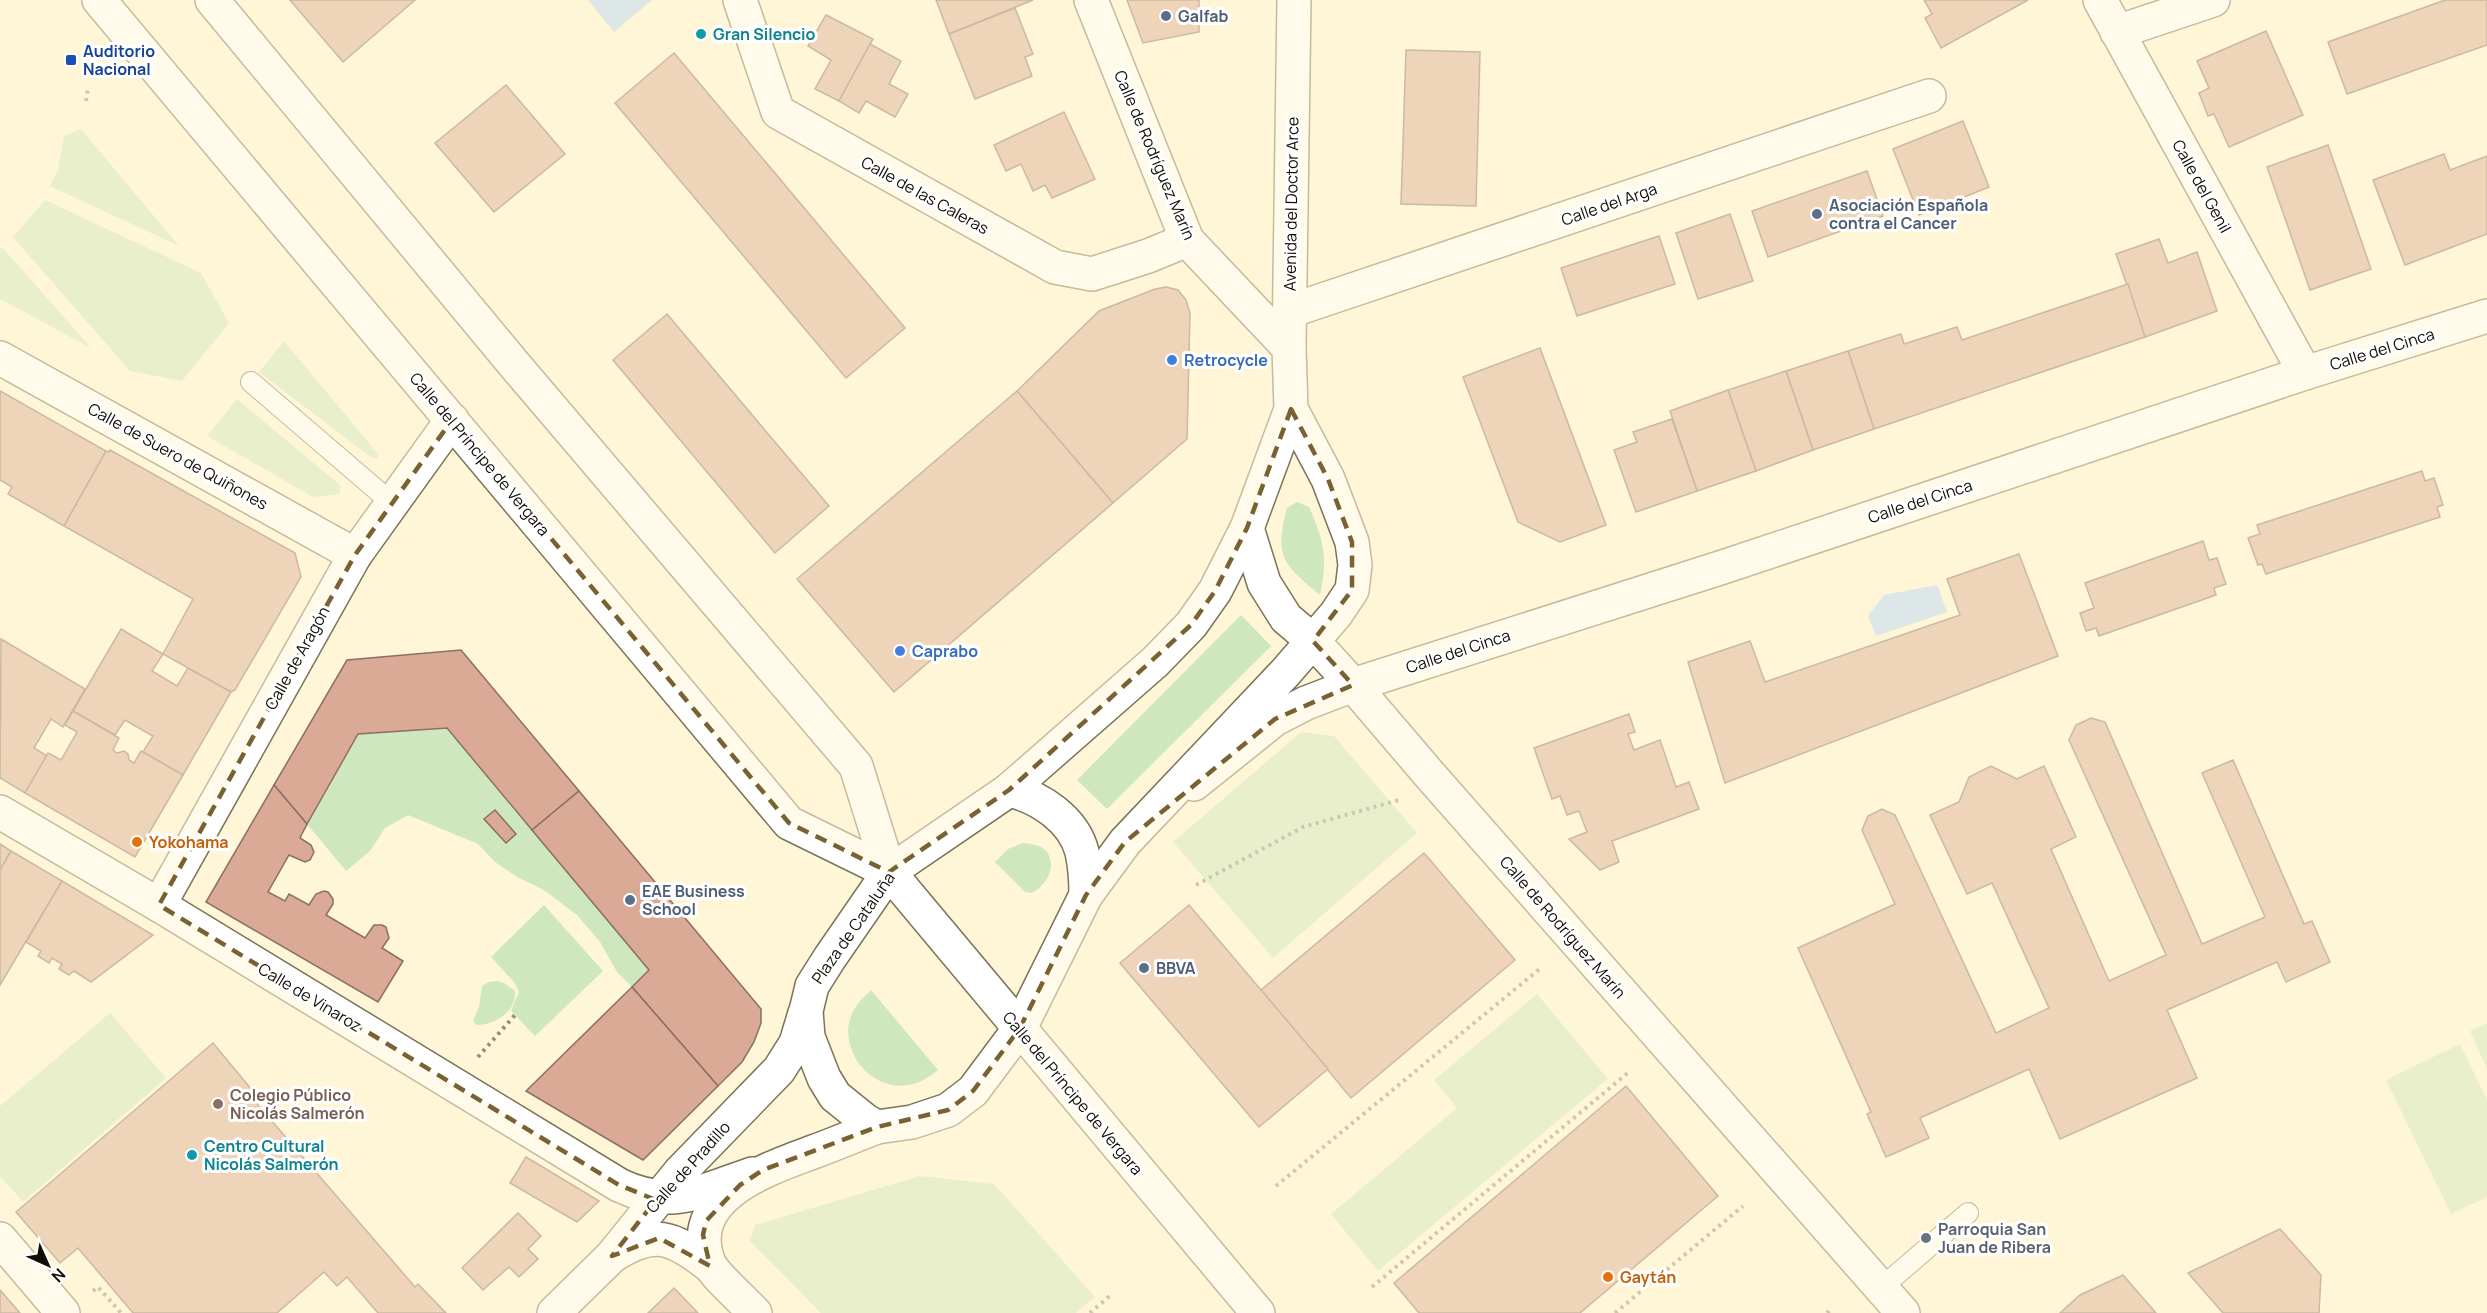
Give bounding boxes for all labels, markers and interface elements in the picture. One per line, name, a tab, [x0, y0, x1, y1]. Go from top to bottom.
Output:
place label: Galfab	[1178, 5, 1228, 27]
marker: Galfab	[1159, 9, 1173, 23]
place label: Gran Silencio	[713, 23, 816, 45]
marker: Gran Silencio	[694, 27, 708, 41]
place label: Auditorio Nacional	[83, 40, 155, 80]
marker: Auditorio Nacional	[64, 53, 78, 67]
street label: Calle de Rodríguez Marín	[1109, 67, 1201, 243]
street label: Avenida del Doctor Arce	[1278, 117, 1304, 291]
street label: Calle del Genil	[2167, 135, 2237, 237]
street label: Calle de las Caleras	[857, 151, 993, 239]
street label: Calle del Arga	[1558, 177, 1660, 231]
place label: Asociación Española contra el Cancer	[1829, 194, 1988, 234]
marker: Asociación Española contra el Cancer	[1810, 207, 1824, 221]
street label: Calle del Cinca	[2327, 323, 2437, 375]
place label: Retrocycle	[1184, 349, 1268, 371]
marker: Retrocycle	[1165, 353, 1179, 367]
street label: Calle del Príncipe de Vergara	[405, 368, 555, 540]
street label: Calle de Suero de Quiñones	[84, 397, 272, 515]
street label: Calle del Cinca	[1865, 474, 1975, 528]
street label: Calle de Aragón	[259, 602, 335, 714]
street label: Calle del Cinca	[1403, 624, 1513, 678]
place label: Caprabo	[912, 640, 978, 662]
marker: Caprabo	[893, 644, 907, 658]
place label: Yokohama	[149, 831, 229, 853]
marker: Yokohama	[130, 835, 144, 849]
street label: Calle de Rodríguez Marín	[1495, 851, 1631, 1003]
street label: Plaza de Cataluña	[806, 868, 900, 988]
place label: EAE Business School	[642, 880, 745, 920]
marker: EAE Business School	[623, 893, 637, 907]
street label: Calle de Vinaroz	[254, 957, 366, 1037]
place label: BBVA	[1156, 957, 1196, 979]
marker: BBVA	[1137, 961, 1151, 975]
street label: Calle del Príncipe de Vergara	[998, 1007, 1148, 1179]
place label: Colegio Público Nicolás Salmerón	[230, 1084, 365, 1124]
marker: Colegio Público Nicolás Salmerón	[211, 1097, 225, 1111]
street label: Calle de Pradillo	[641, 1116, 735, 1218]
place label: Centro Cultural Nicolás Salmerón	[204, 1135, 339, 1175]
marker: Centro Cultural Nicolás Salmerón	[185, 1148, 199, 1162]
place label: Parroquia San Juan de Ribera	[1938, 1218, 2051, 1258]
marker: Parroquia San Juan de Ribera	[1919, 1231, 1933, 1245]
north arrow	[18, 1235, 78, 1295]
text: N	[47, 1264, 70, 1287]
place label: Gaytán	[1620, 1266, 1676, 1288]
marker: Gaytán	[1601, 1270, 1615, 1284]

